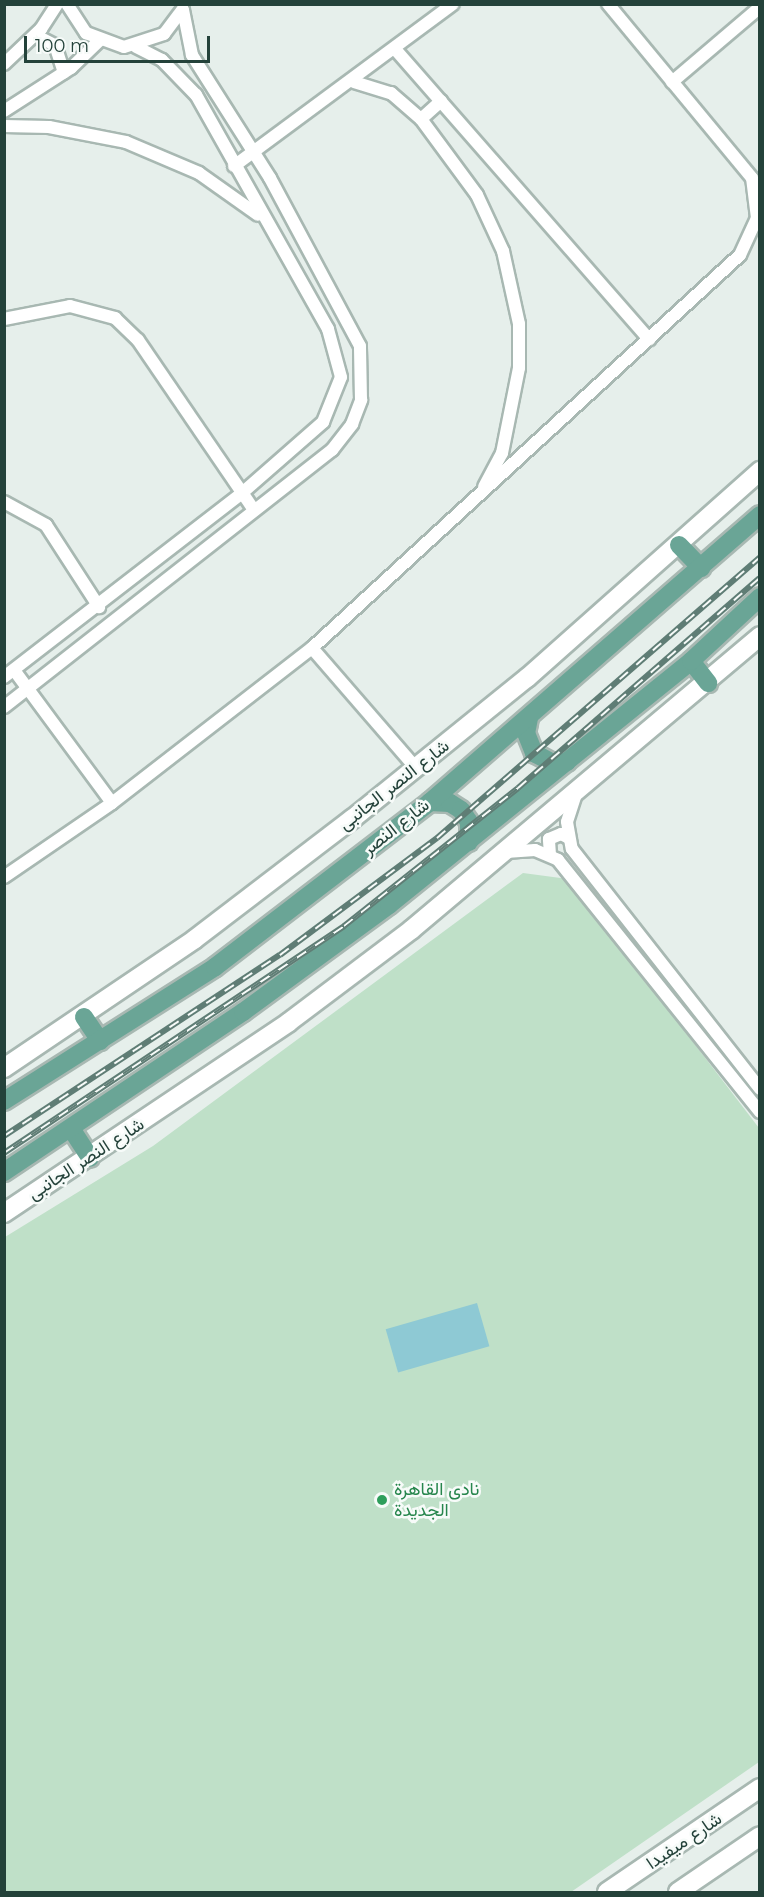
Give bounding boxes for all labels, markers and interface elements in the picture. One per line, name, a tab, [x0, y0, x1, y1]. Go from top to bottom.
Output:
scale bar	[27, 24, 213, 62]
text: 100 m	[35, 35, 89, 57]
street label: شارع النصر الجانبى	[334, 735, 454, 835]
street label: شارع النصر	[358, 794, 434, 860]
street label: شارع النصر الجانبى	[24, 1113, 148, 1205]
place label: نادى القاهرة الجديدة	[394, 1479, 479, 1522]
marker: نادى القاهرة الجديدة	[375, 1493, 389, 1507]
street label: شارع ميفيدا	[642, 1808, 726, 1874]

